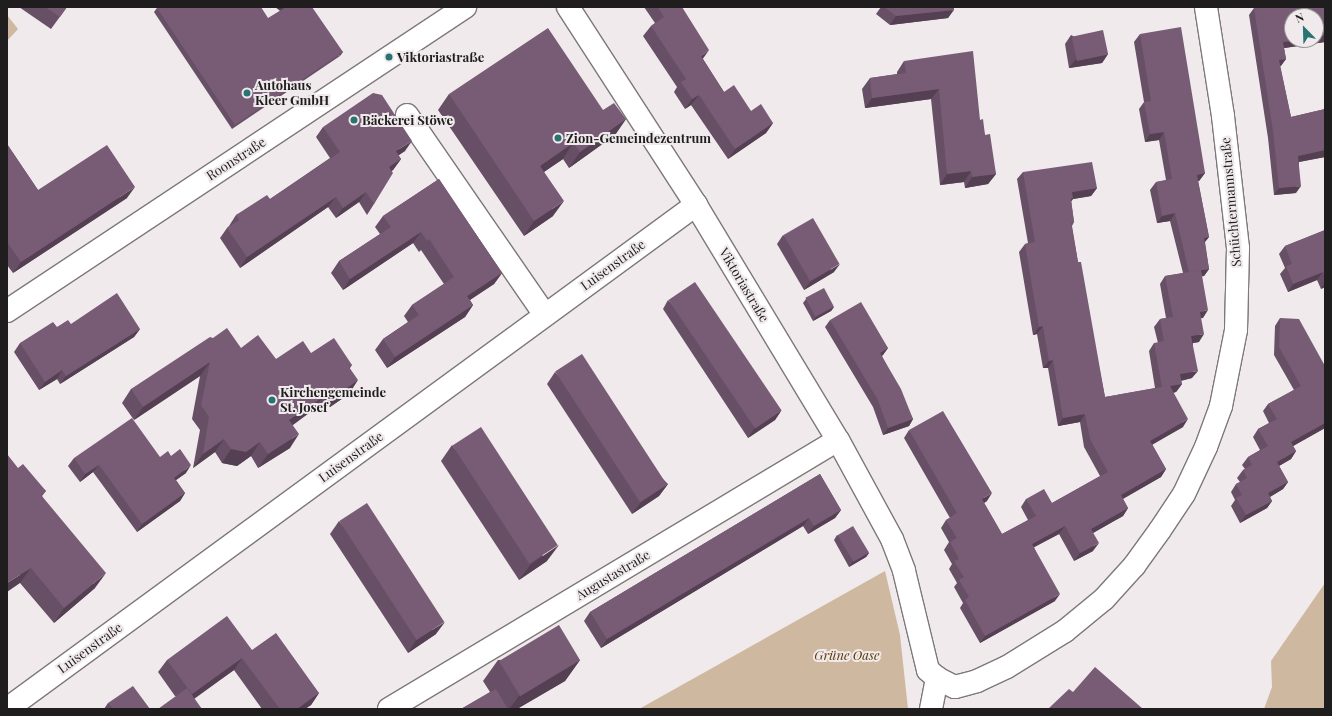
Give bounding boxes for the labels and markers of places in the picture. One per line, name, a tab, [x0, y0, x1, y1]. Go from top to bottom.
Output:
place label: Viktoriastraße	[397, 49, 484, 65]
marker: Viktoriastraße	[384, 52, 394, 62]
place label: Autohaus Kleer GmbH	[255, 78, 329, 109]
marker: Autohaus Kleer GmbH	[242, 88, 252, 98]
place label: Bäckerei Stöwe	[362, 112, 453, 128]
marker: Bäckerei Stöwe	[349, 115, 359, 125]
place label: Zion-Gemeindezentrum	[566, 130, 711, 146]
marker: Zion-Gemeindezentrum	[553, 133, 563, 143]
place label: Kirchengemeinde St. Josef	[280, 385, 386, 416]
marker: Kirchengemeinde St. Josef	[267, 395, 277, 405]

